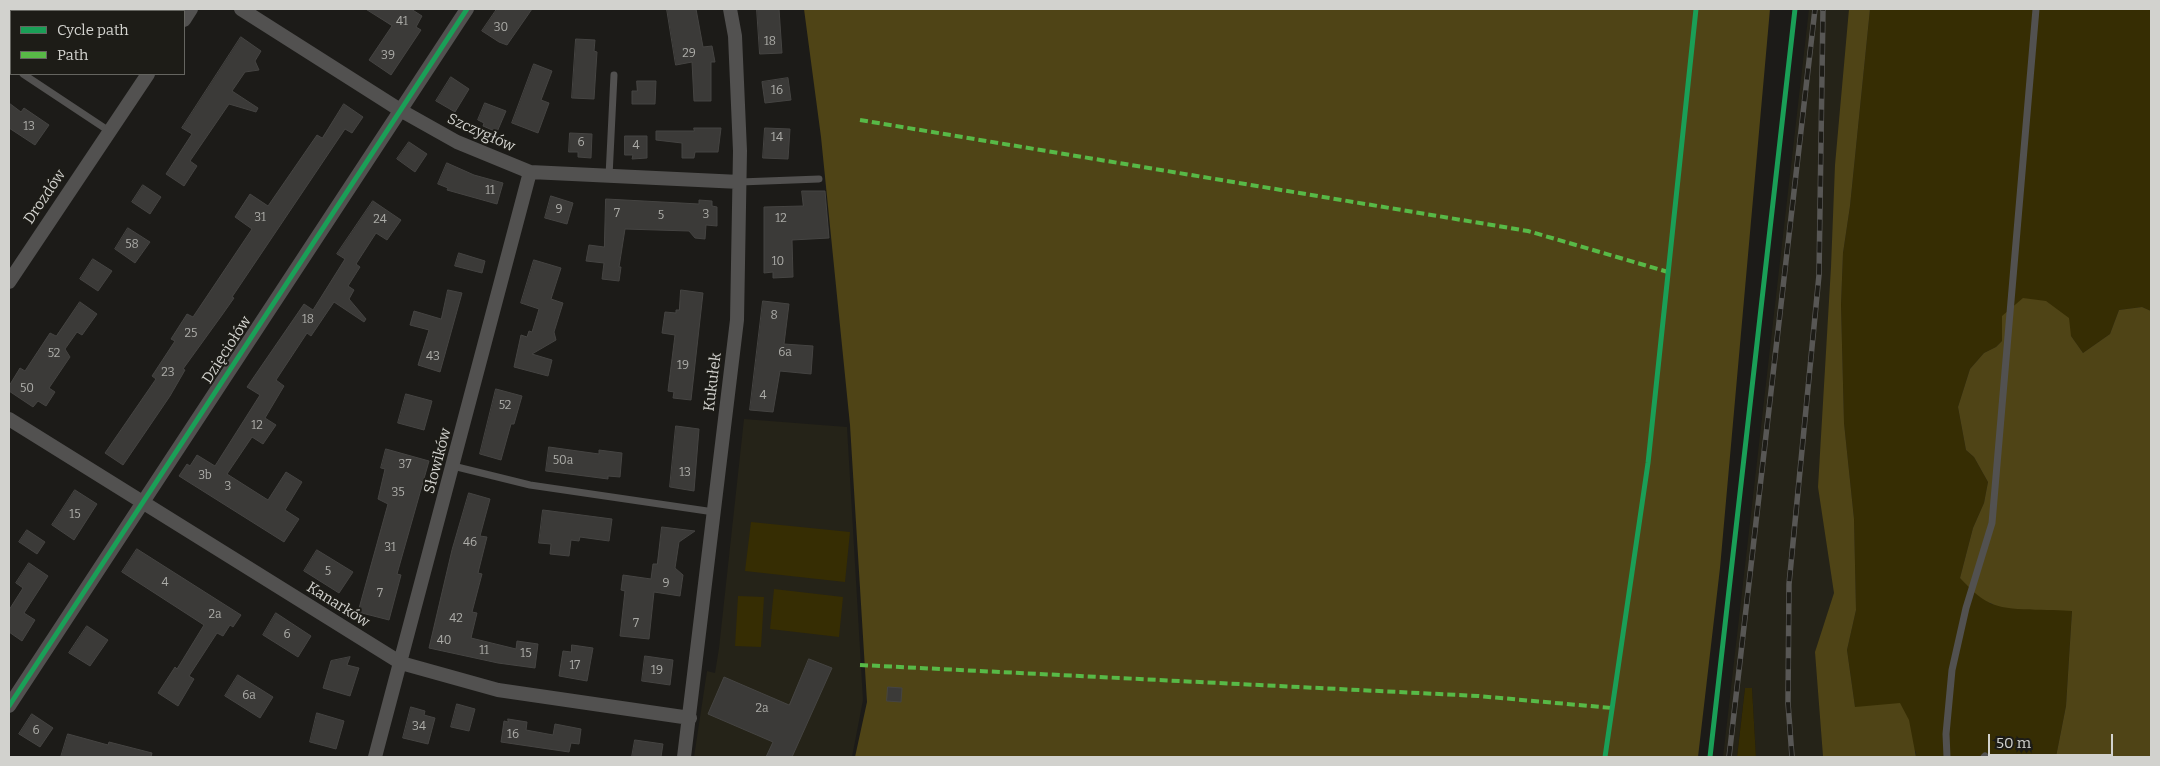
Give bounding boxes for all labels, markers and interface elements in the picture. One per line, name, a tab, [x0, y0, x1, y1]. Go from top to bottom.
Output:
legend	[10, 10, 185, 75]
house number: 41	[396, 15, 408, 29]
text: Cycle path	[57, 21, 129, 39]
house number: 30	[494, 21, 508, 35]
house number: 18	[764, 35, 776, 49]
text: Path	[57, 46, 88, 64]
house number: 29	[682, 47, 696, 61]
house number: 39	[381, 49, 395, 63]
house number: 16	[771, 84, 783, 98]
street label: Szczygłów	[444, 110, 518, 156]
house number: 13	[23, 120, 35, 134]
house number: 14	[771, 131, 783, 145]
house number: 6	[577, 136, 585, 150]
house number: 4	[632, 139, 640, 153]
street label: Drozdów	[20, 166, 70, 228]
house number: 11	[485, 184, 495, 198]
house number: 9	[555, 203, 563, 217]
house number: 7	[614, 207, 620, 221]
house number: 3	[703, 208, 709, 222]
house number: 5	[658, 209, 664, 223]
house number: 31	[254, 211, 266, 225]
house number: 12	[775, 212, 787, 226]
house number: 24	[373, 213, 387, 227]
house number: 58	[125, 238, 139, 252]
house number: 10	[772, 255, 784, 269]
house number: 8	[770, 309, 778, 323]
street label: Dzięciołów	[199, 313, 255, 387]
house number: 18	[302, 313, 314, 327]
house number: 25	[185, 327, 197, 341]
house number: 6a	[778, 346, 792, 360]
house number: 52	[48, 347, 60, 361]
house number: 43	[426, 350, 440, 364]
street label: Kukułek	[700, 352, 726, 412]
house number: 19	[677, 359, 689, 373]
house number: 23	[161, 366, 175, 380]
house number: 50	[20, 382, 34, 396]
house number: 4	[759, 389, 767, 403]
house number: 52	[499, 399, 511, 413]
house number: 12	[251, 419, 263, 433]
street label: Słowików	[421, 426, 455, 496]
house number: 50a	[553, 454, 573, 468]
house number: 37	[399, 458, 411, 472]
house number: 13	[679, 466, 691, 480]
house number: 3b	[198, 469, 212, 483]
house number: 3	[225, 480, 231, 494]
house number: 35	[391, 486, 405, 500]
house number: 15	[69, 508, 81, 522]
house number: 46	[463, 536, 477, 550]
house number: 31	[384, 541, 396, 555]
house number: 5	[325, 565, 331, 579]
house number: 4	[161, 576, 169, 590]
house number: 9	[662, 577, 670, 591]
street label: Kanarków	[303, 579, 373, 631]
house number: 7	[377, 587, 383, 601]
house number: 2a	[208, 608, 222, 622]
house number: 42	[449, 612, 463, 626]
house number: 7	[633, 617, 639, 631]
house number: 6	[283, 628, 291, 642]
house number: 40	[437, 634, 451, 648]
house number: 11	[479, 644, 489, 658]
house number: 15	[520, 647, 532, 661]
house number: 17	[570, 659, 580, 673]
house number: 19	[651, 664, 663, 678]
house number: 6a	[242, 689, 256, 703]
house number: 2a	[755, 702, 769, 716]
house number: 34	[412, 720, 426, 734]
house number: 6	[32, 724, 40, 738]
scale bar	[1990, 724, 2115, 756]
house number: 16	[507, 728, 519, 742]
text: 50 m	[1996, 734, 2031, 752]

